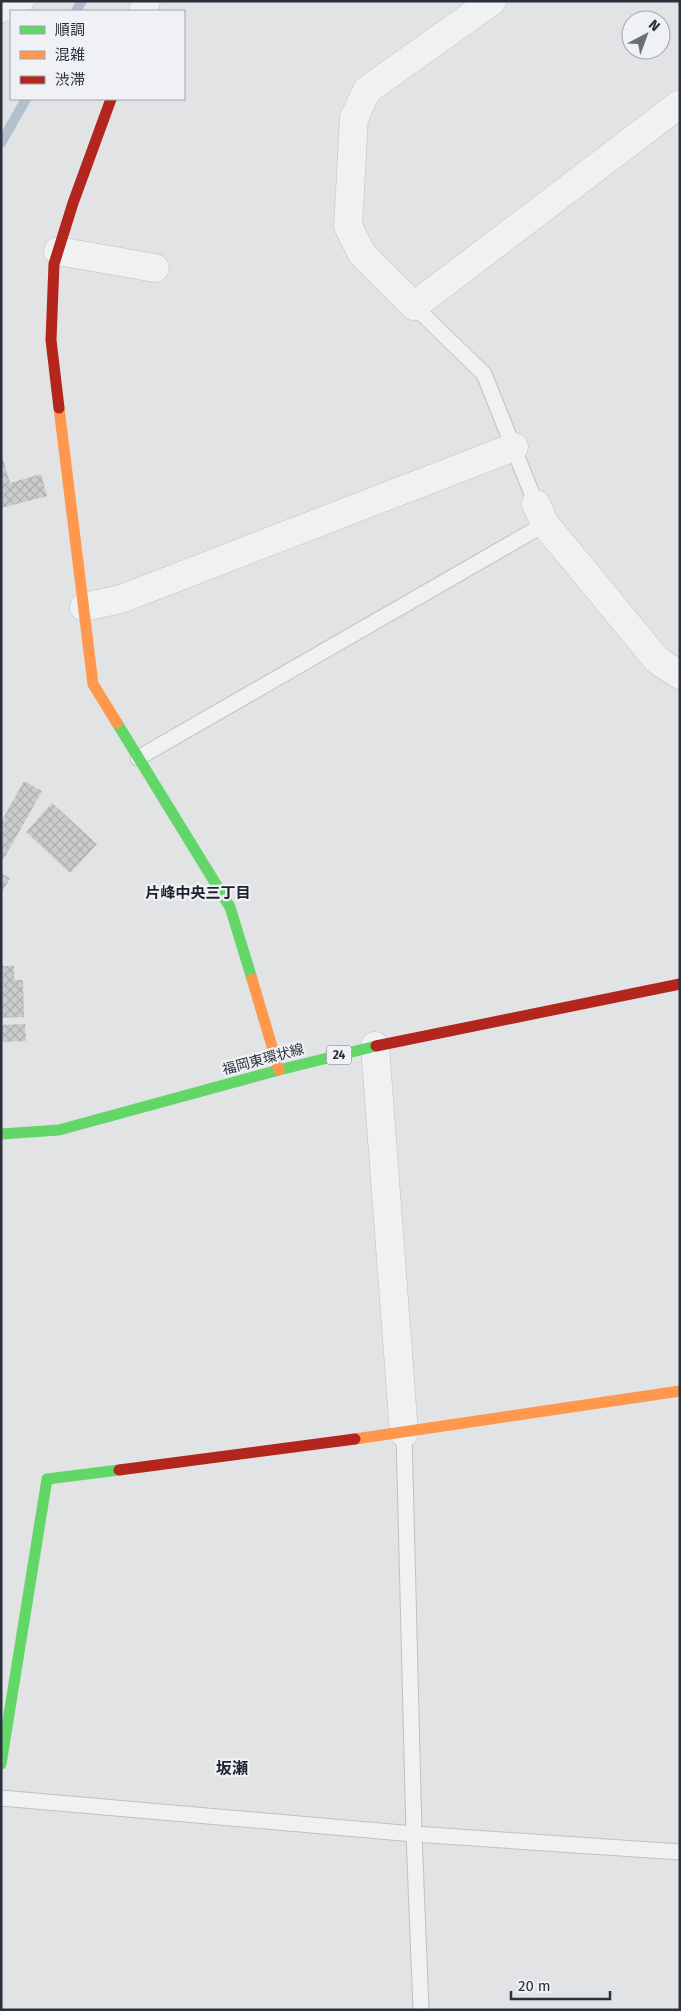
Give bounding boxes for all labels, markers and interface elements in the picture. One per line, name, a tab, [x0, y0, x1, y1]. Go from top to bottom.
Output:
legend	[10, 10, 185, 100]
north arrow	[621, 10, 671, 60]
text: N	[645, 16, 663, 35]
text: 順調	[55, 21, 85, 39]
text: 混雑	[55, 46, 85, 64]
text: 渋滞	[55, 71, 85, 89]
district label: 片峰中央三丁目	[145, 884, 251, 902]
street label: 福岡東環状線	[220, 1040, 306, 1079]
road number: 24	[326, 1046, 352, 1064]
district label: 坂瀬	[216, 1759, 248, 1778]
scale bar	[511, 1968, 610, 2000]
text: 20 m	[518, 1977, 551, 1995]

